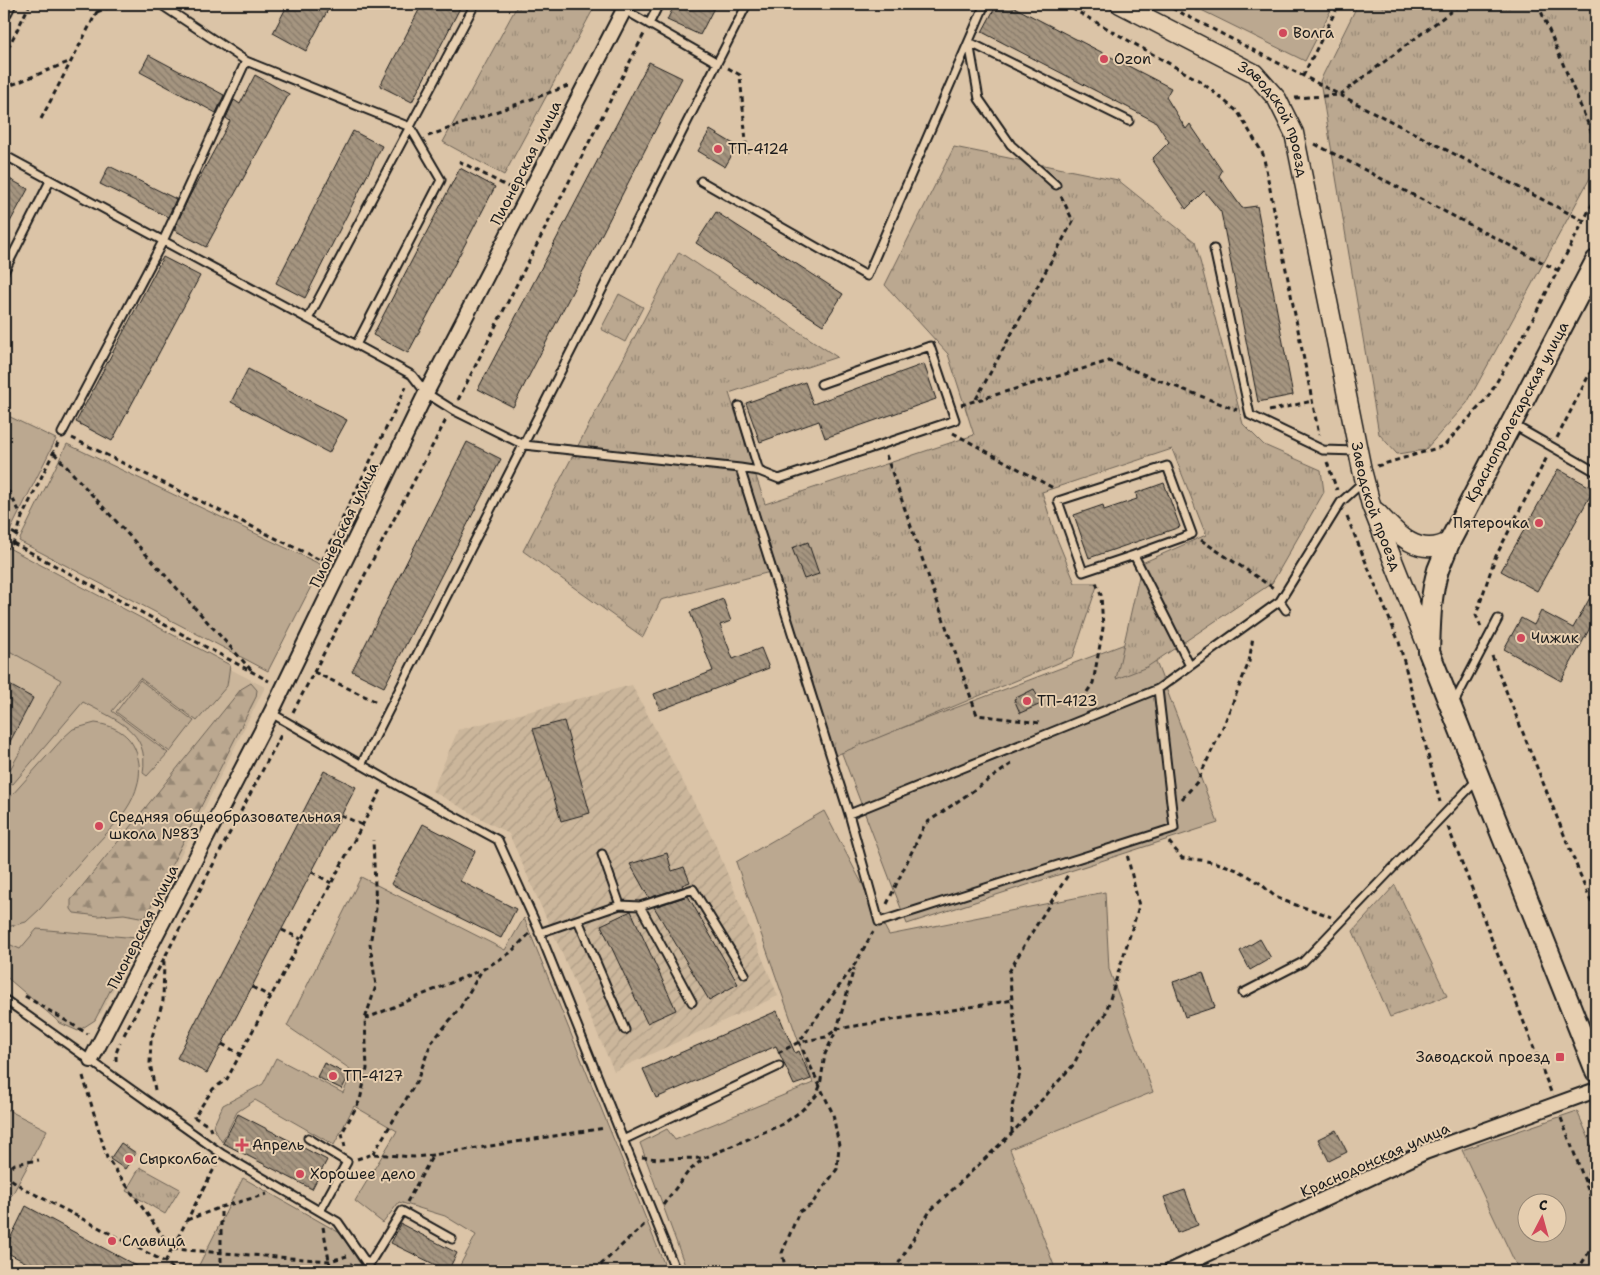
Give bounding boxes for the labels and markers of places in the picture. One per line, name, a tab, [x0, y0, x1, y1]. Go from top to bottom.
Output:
place label: Волга	[1293, 23, 1335, 43]
marker: Волга	[1277, 27, 1289, 39]
place label: Ozon	[1114, 49, 1151, 69]
marker: Ozon	[1098, 53, 1110, 65]
place label: ТП-4124	[728, 139, 788, 159]
marker: ТП-4124	[712, 143, 724, 155]
place label: Пятерочка	[1453, 513, 1530, 533]
marker: Пятерочка	[1533, 517, 1545, 529]
place label: Чижик	[1531, 628, 1579, 648]
marker: Чижик	[1515, 632, 1527, 644]
place label: ТП-4123	[1037, 691, 1098, 711]
marker: ТП-4123	[1021, 695, 1033, 707]
place label: Средняя общеобразовательная школа №83	[109, 807, 341, 844]
marker: Средняя общеобразовательная школа №83	[93, 820, 105, 832]
place label: Заводской проезд	[1416, 1047, 1550, 1067]
marker: Заводской проезд	[1554, 1051, 1566, 1063]
place label: ТП-4127	[343, 1066, 403, 1086]
marker: ТП-4127	[327, 1070, 339, 1082]
place label: Апрель	[252, 1135, 305, 1155]
marker: Апрель	[236, 1139, 248, 1151]
place label: Сырколбас	[139, 1149, 218, 1169]
marker: Сырколбас	[123, 1153, 135, 1165]
place label: Хорошее дело	[310, 1164, 416, 1184]
marker: Хорошее дело	[294, 1168, 306, 1180]
place label: Славица	[122, 1231, 186, 1251]
marker: Славица	[106, 1235, 118, 1247]

